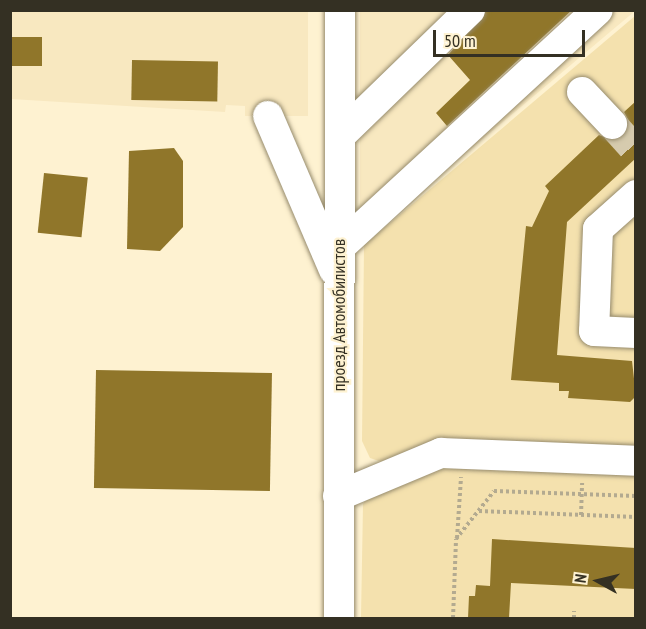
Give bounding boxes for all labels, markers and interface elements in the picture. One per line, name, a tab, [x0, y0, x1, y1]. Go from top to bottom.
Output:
scale bar	[436, 18, 588, 56]
text: 50 m	[444, 29, 476, 52]
street label: проезд Автомобилистов	[328, 239, 350, 391]
north arrow	[568, 551, 628, 611]
text: N	[570, 573, 591, 584]

